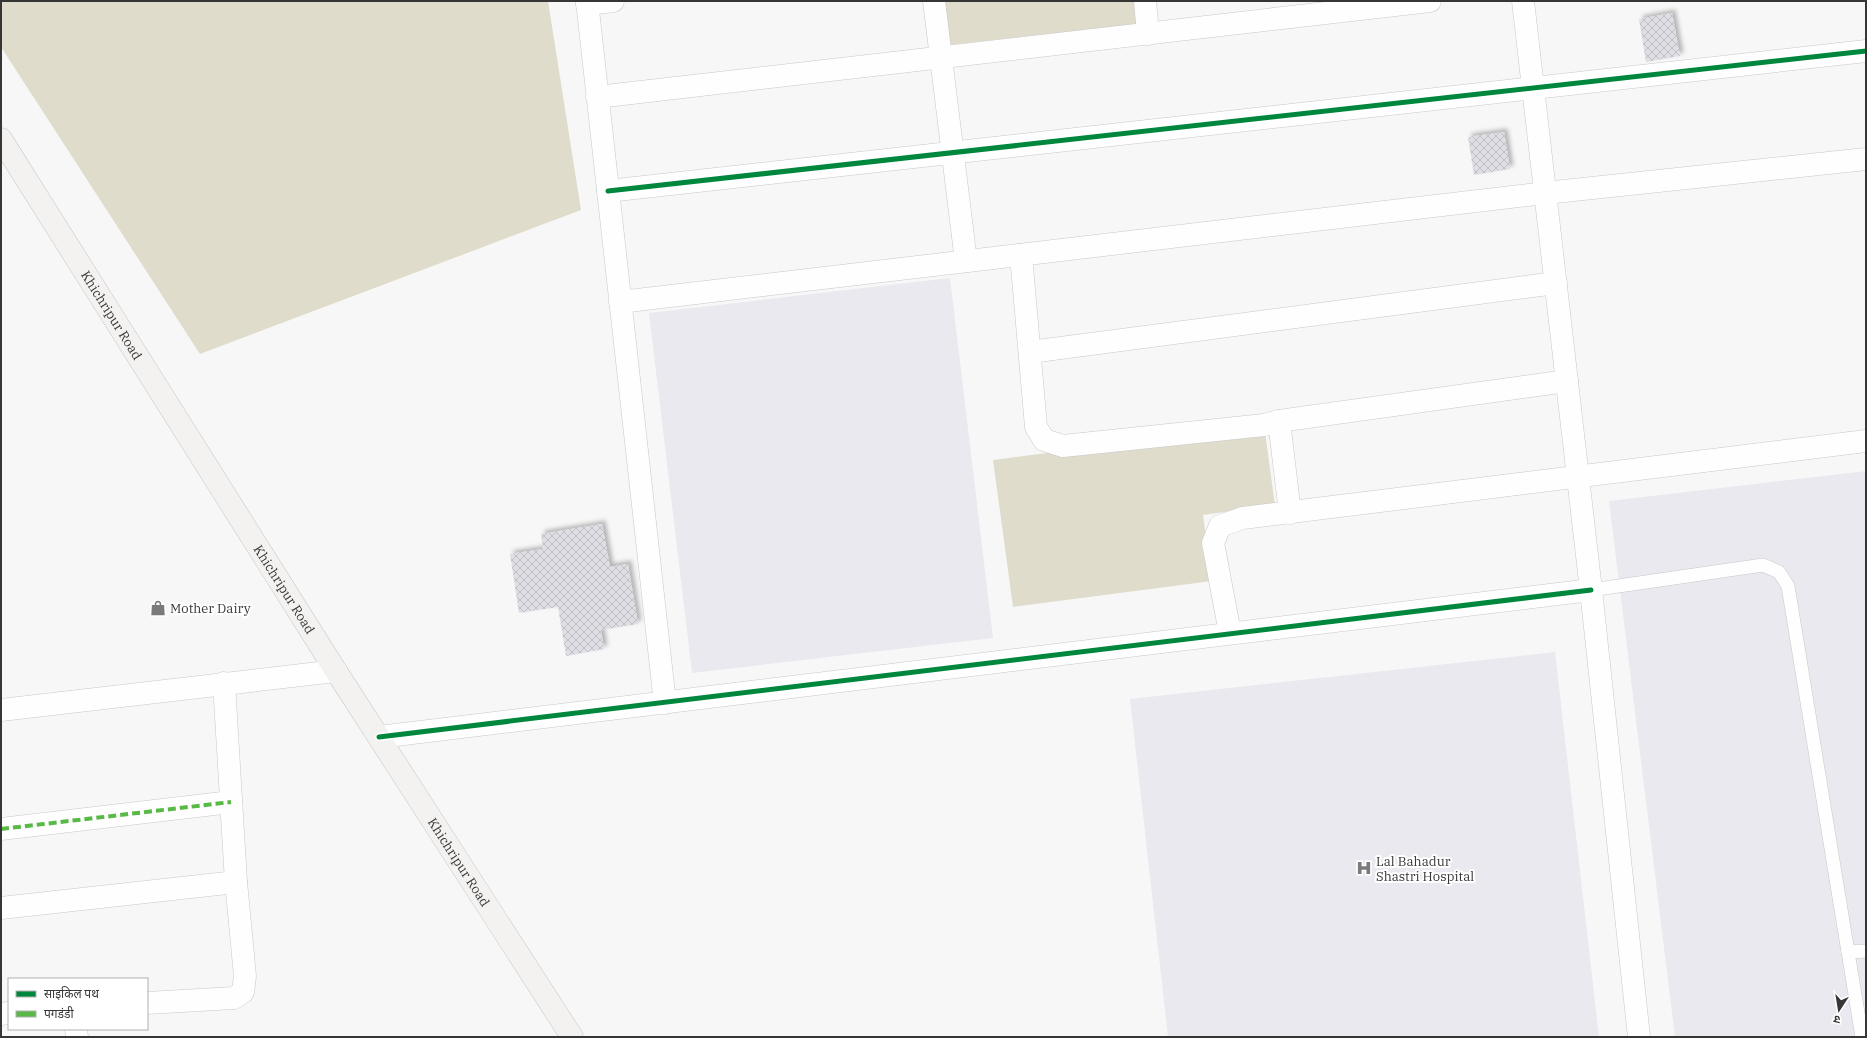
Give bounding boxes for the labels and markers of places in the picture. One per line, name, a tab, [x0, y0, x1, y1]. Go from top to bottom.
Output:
shop icon: Mother Dairy	[149, 599, 167, 617]
place label: Mother Dairy	[170, 600, 251, 617]
place label: Lal Bahadur Shastri Hospital	[1376, 853, 1474, 885]
hospital icon: Lal Bahadur Shastri Hospital	[1355, 859, 1373, 877]

